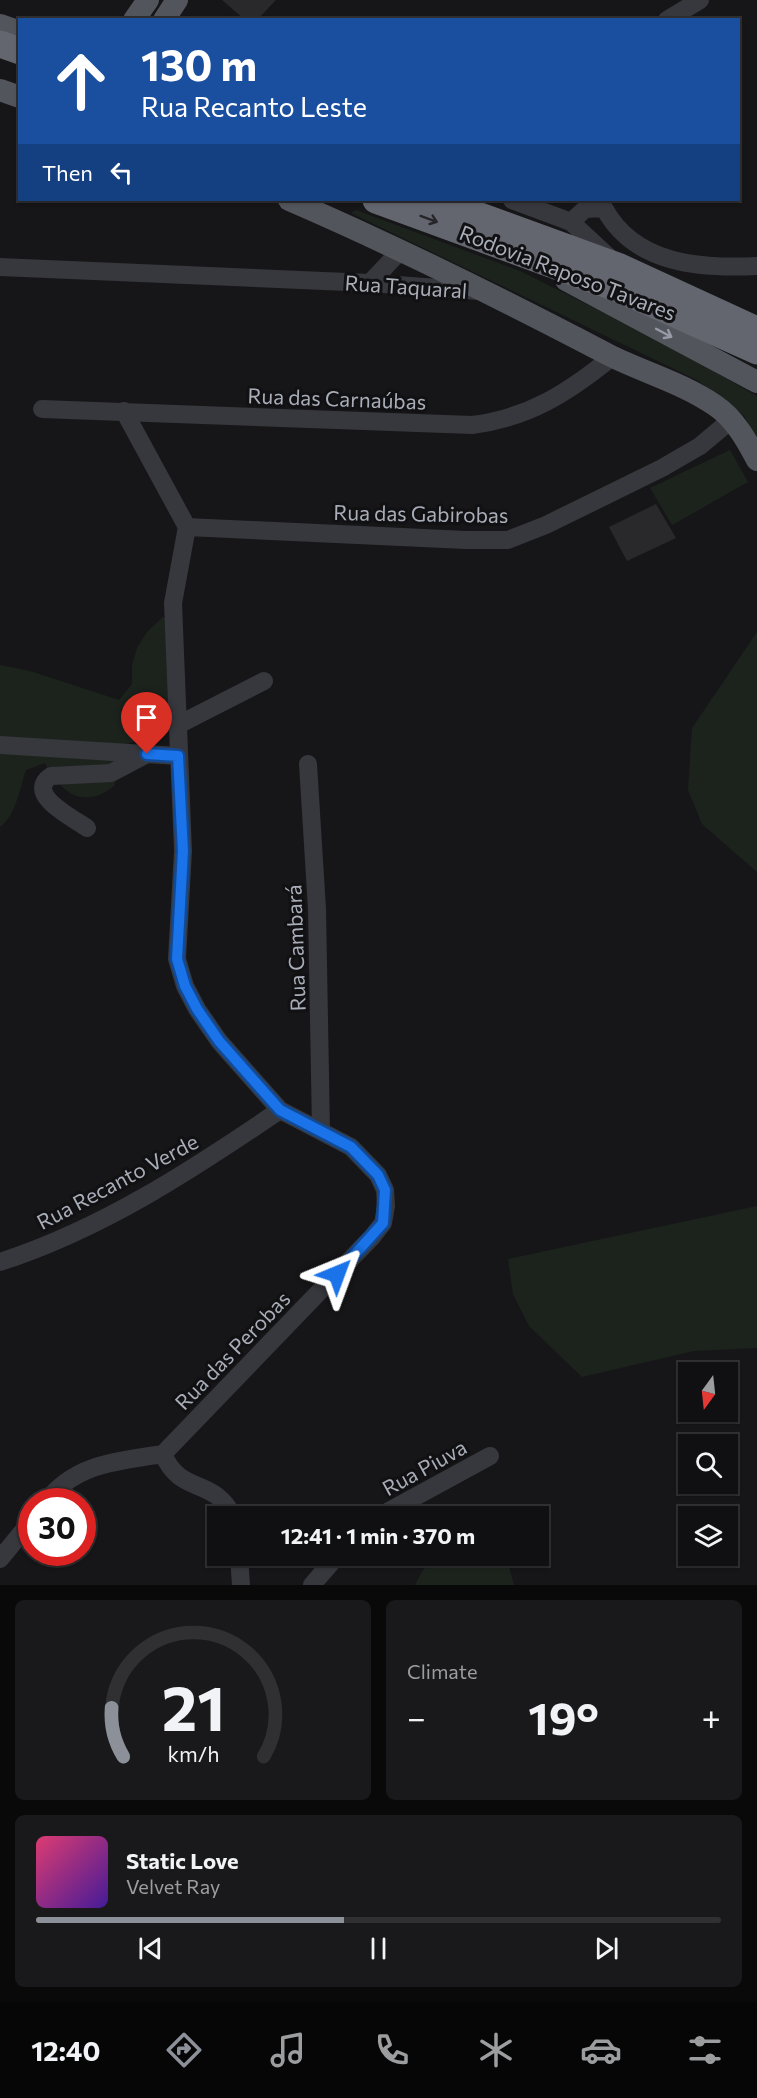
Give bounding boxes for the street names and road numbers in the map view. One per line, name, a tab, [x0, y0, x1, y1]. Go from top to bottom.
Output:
street label: Rodovia Raposo Tavares	[456, 219, 680, 325]
street label: Rua Taquaral	[344, 269, 468, 303]
street label: Rua das Carnaúbas	[247, 382, 427, 414]
street label: Rua das Gabirobas	[333, 499, 509, 527]
street label: Rua Cambará	[280, 884, 310, 1012]
street label: Rua Recanto Verde	[32, 1128, 202, 1234]
street label: Rua das Perobas	[169, 1286, 295, 1414]
street label: Rua Piuva	[377, 1434, 471, 1500]

